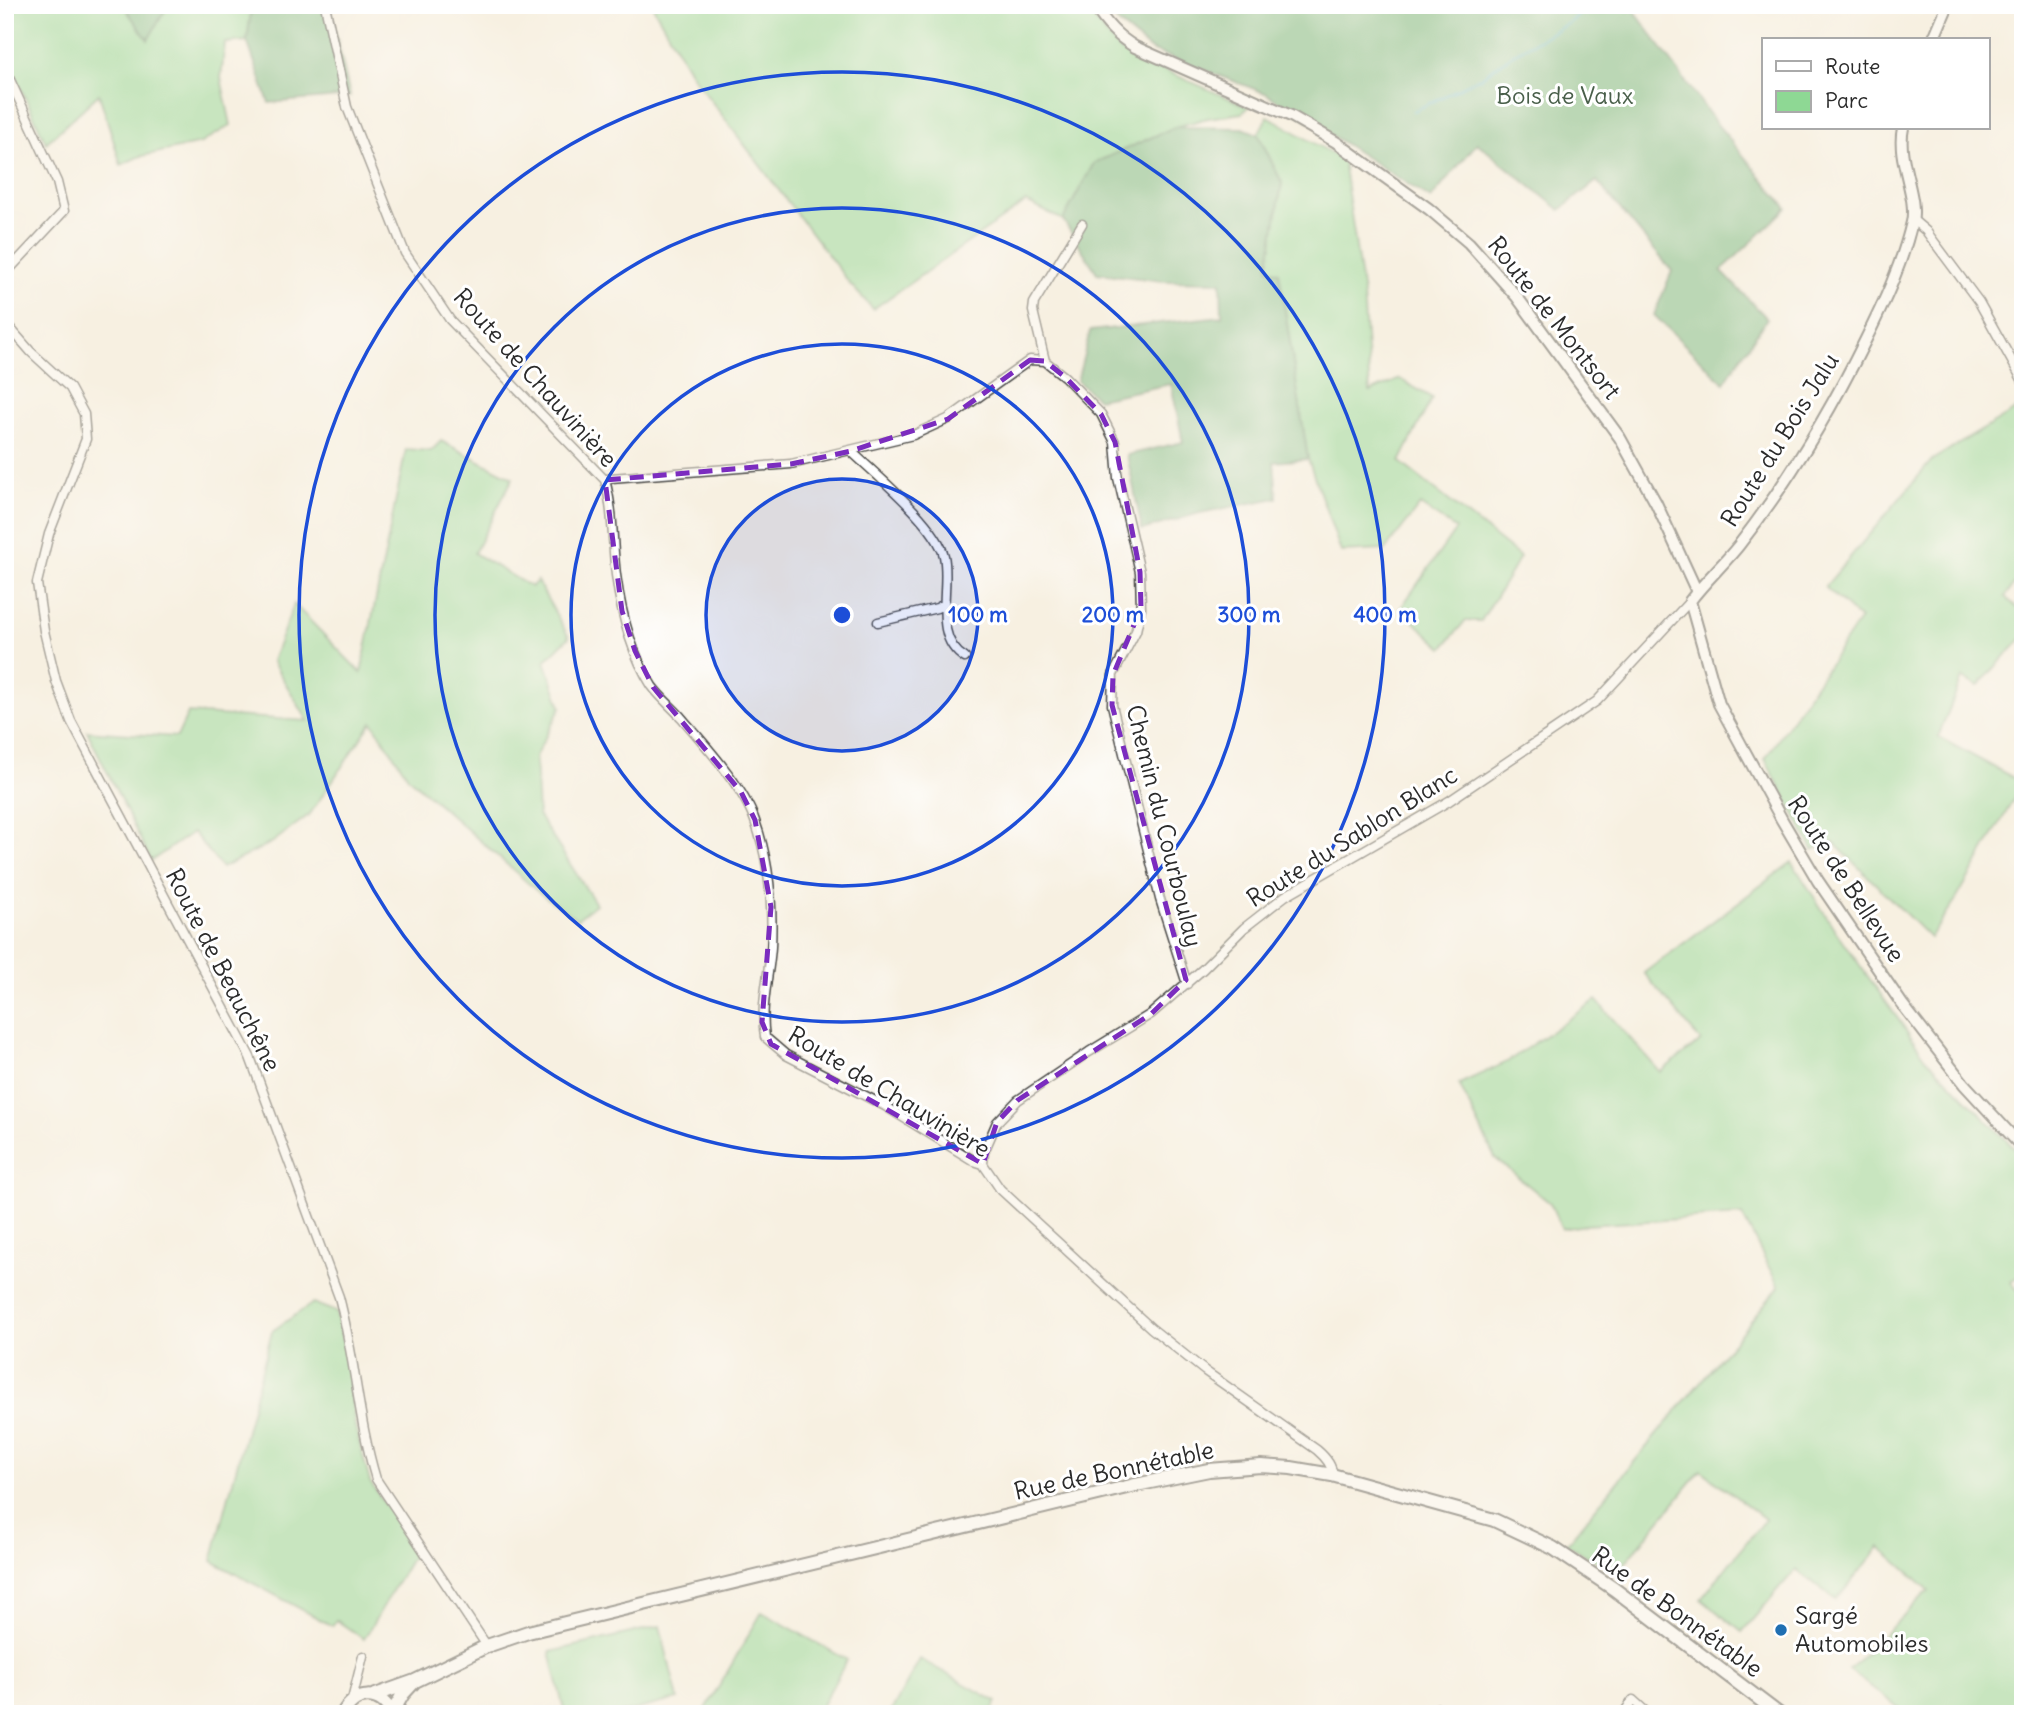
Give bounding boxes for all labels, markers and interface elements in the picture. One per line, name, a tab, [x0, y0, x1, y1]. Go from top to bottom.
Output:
legend	[1762, 38, 1990, 130]
text: Route	[1825, 53, 1880, 80]
park label: Bois de Vaux	[1496, 80, 1634, 110]
text: Parc	[1825, 87, 1868, 114]
street label: Route de Montsort	[1482, 230, 1628, 405]
street label: Route de Chauvinière	[448, 282, 624, 473]
street label: Route du Bois Jalu	[1714, 347, 1845, 532]
text: 100 m	[948, 601, 1008, 628]
text: 200 m	[1082, 601, 1145, 628]
text: 300 m	[1218, 601, 1281, 628]
text: 400 m	[1353, 601, 1417, 628]
centre of rings	[830, 603, 854, 627]
street label: Chemin du Courboulay	[1120, 702, 1210, 950]
street label: Route du Sablon Blanc	[1241, 759, 1462, 913]
street label: Route de Bellevue	[1782, 790, 1912, 967]
street label: Route de Beauchêne	[160, 863, 288, 1076]
street label: Route de Chauvinière	[783, 1019, 996, 1163]
street label: Rue de Bonnétable	[1011, 1434, 1216, 1506]
street label: Rue de Bonnétable	[1586, 1539, 1769, 1683]
place label: Sargé Automobiles	[1795, 1600, 1928, 1658]
marker: Sargé Automobiles	[1773, 1622, 1789, 1638]

